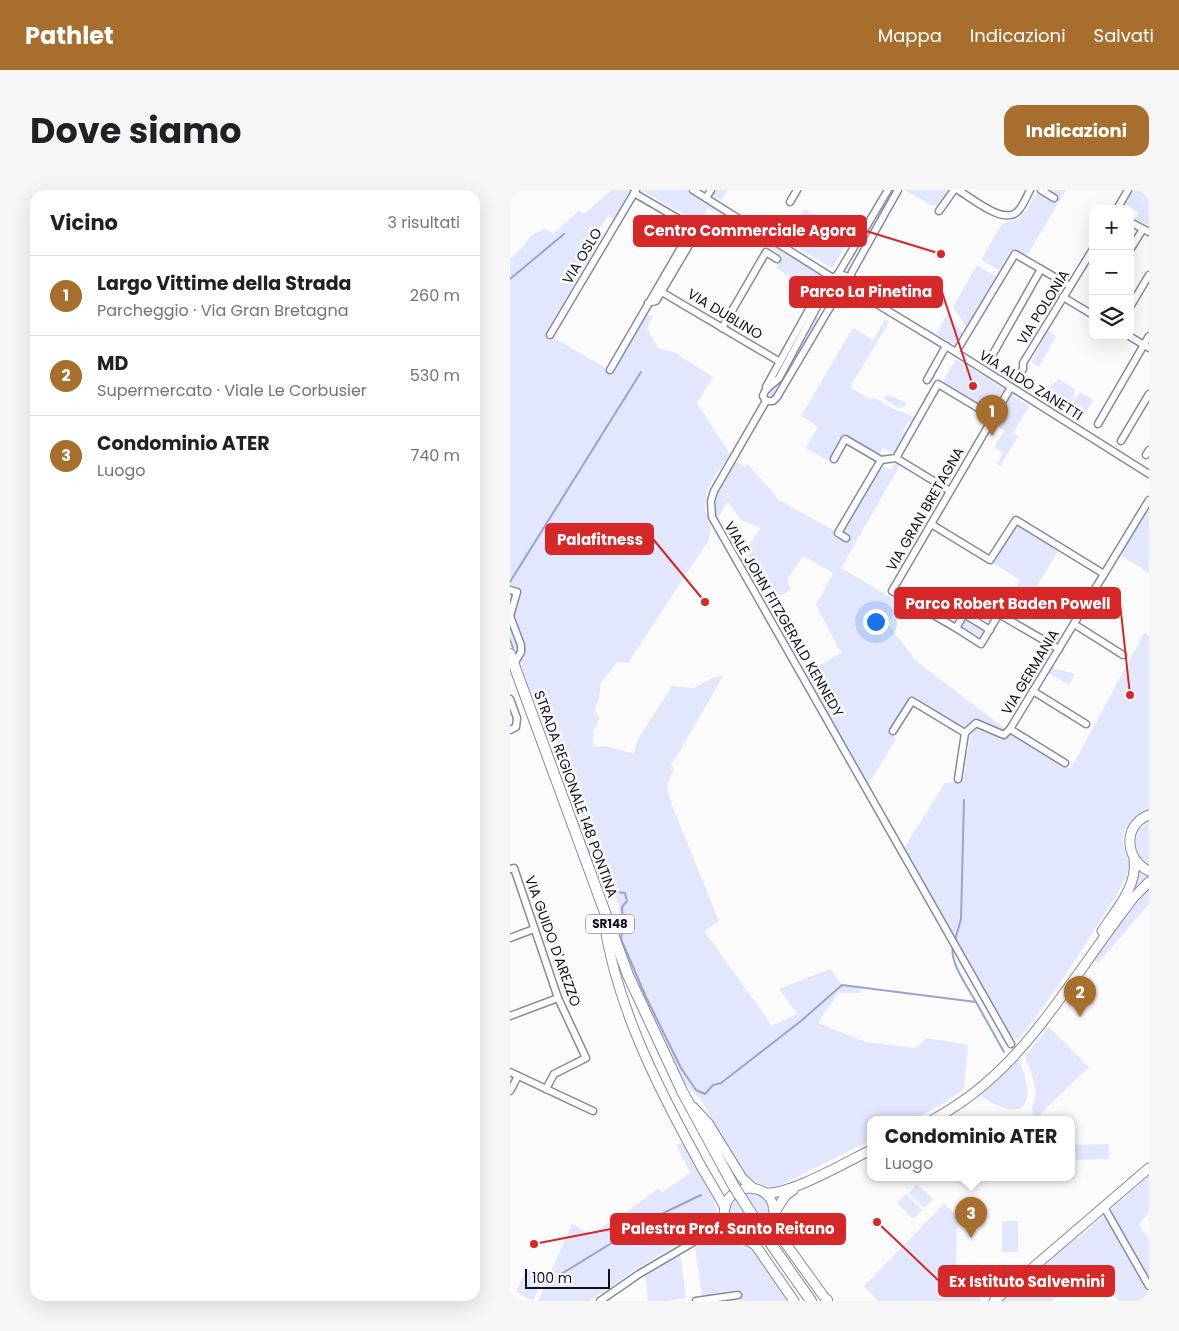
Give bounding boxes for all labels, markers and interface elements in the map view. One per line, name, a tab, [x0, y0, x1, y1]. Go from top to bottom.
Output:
text: Pathlet	[25, 19, 114, 52]
text: Mappa	[878, 23, 942, 48]
text: Indicazioni	[970, 23, 1066, 48]
text: Salvati	[1094, 23, 1154, 48]
button: Indicazioni	[1004, 105, 1149, 156]
text: Dove siamo	[30, 106, 242, 155]
map controls	[1089, 205, 1134, 340]
button: +	[1089, 205, 1134, 250]
text: Vicino	[50, 208, 118, 237]
text: 3 risultati	[387, 211, 460, 234]
callout: Centro Commerciale Agora	[634, 216, 866, 246]
text: Centro Commerciale Agora	[644, 220, 856, 241]
street label: VIA OSLO	[557, 224, 607, 288]
button: −	[1089, 250, 1134, 295]
street label: VIA POLONIA	[1012, 266, 1074, 348]
text: Largo Vittime della Strada	[97, 270, 351, 297]
callout: Parco La Pinetina	[790, 277, 942, 307]
text: Parco La Pinetina	[800, 281, 932, 302]
text: 1	[63, 284, 69, 307]
text: 260 m	[410, 284, 460, 307]
street label: VIA DUBLINO	[684, 284, 766, 344]
button: layers	[1089, 295, 1134, 340]
text: Parcheggio · Via Gran Bretagna	[97, 299, 348, 322]
street label: VIA ALDO ZANETTI	[975, 345, 1087, 425]
text: MD	[97, 350, 128, 377]
text: 2	[61, 364, 71, 387]
text: 530 m	[410, 364, 460, 387]
text: Supermercato · Viale Le Corbusier	[97, 379, 367, 402]
pin: 1	[976, 395, 1008, 436]
text: Condominio ATER	[97, 430, 270, 457]
street label: VIA GRAN BRETAGNA	[881, 443, 969, 575]
text: 3	[61, 444, 71, 467]
text: 740 m	[410, 444, 460, 467]
text: Luogo	[97, 459, 145, 482]
street label: VIALE JOHN FITZGERALD KENNEDY	[720, 517, 848, 721]
callout: Palafitness	[546, 524, 653, 554]
text: Palafitness	[557, 529, 643, 550]
callout: Parco Robert Baden Powell	[895, 588, 1120, 618]
text: Parco Robert Baden Powell	[905, 593, 1111, 614]
your location	[863, 609, 889, 635]
street label: VIA GERMANIA	[996, 625, 1064, 719]
street label: STRADA REGIONALE 148 PONTINA	[529, 688, 623, 900]
street label: VIA GUIDO D'AREZZO	[520, 873, 586, 1009]
road number: SR148	[586, 914, 634, 934]
pin: 2	[1064, 976, 1096, 1017]
popup	[867, 1116, 1075, 1181]
text: Condominio ATER	[885, 1123, 1057, 1150]
text: Luogo	[885, 1152, 933, 1175]
pin: 3	[955, 1197, 987, 1238]
callout: Palestra Prof. Santo Reitano	[611, 1214, 845, 1244]
text: Palestra Prof. Santo Reitano	[621, 1218, 835, 1239]
scale bar	[525, 1266, 610, 1289]
callout: Ex Istituto Salvemini	[939, 1266, 1114, 1296]
text: 100 m	[532, 1268, 572, 1288]
text: Ex Istituto Salvemini	[949, 1271, 1105, 1292]

